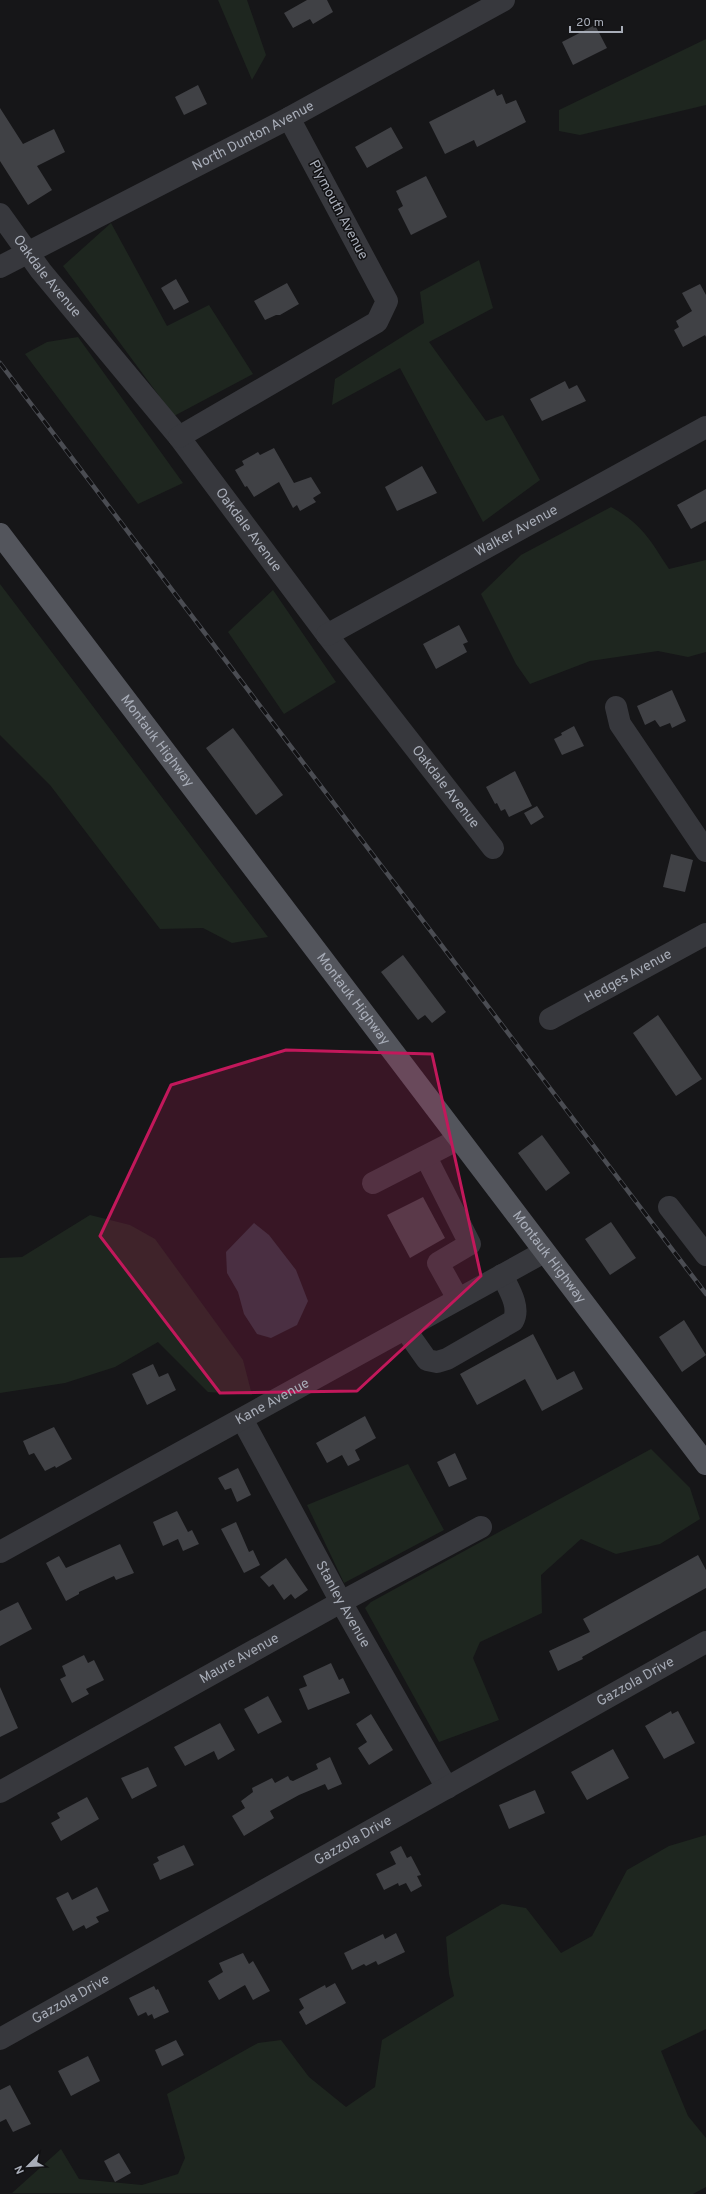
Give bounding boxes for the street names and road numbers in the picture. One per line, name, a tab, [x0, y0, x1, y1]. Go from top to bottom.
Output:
street label: North Dunton Avenue	[189, 97, 317, 175]
street label: Plymouth Avenue	[305, 157, 371, 263]
street label: Oakdale Avenue	[9, 232, 85, 321]
street label: Oakdale Avenue	[212, 485, 285, 575]
street label: Walker Avenue	[472, 501, 561, 561]
street label: Montauk Highway	[117, 692, 198, 791]
street label: Oakdale Avenue	[408, 742, 483, 832]
street label: Hedges Avenue	[582, 946, 675, 1007]
street label: Montauk Highway	[313, 950, 394, 1049]
street label: Montauk Highway	[509, 1208, 590, 1307]
street label: Kane Avenue	[232, 1375, 312, 1429]
street label: Stanley Avenue	[312, 1558, 374, 1651]
street label: Maure Avenue	[197, 1630, 282, 1688]
street label: Gazzola Drive	[594, 1653, 677, 1710]
street label: Gazzola Drive	[311, 1812, 395, 1869]
street label: Gazzola Drive	[29, 1971, 112, 2028]

